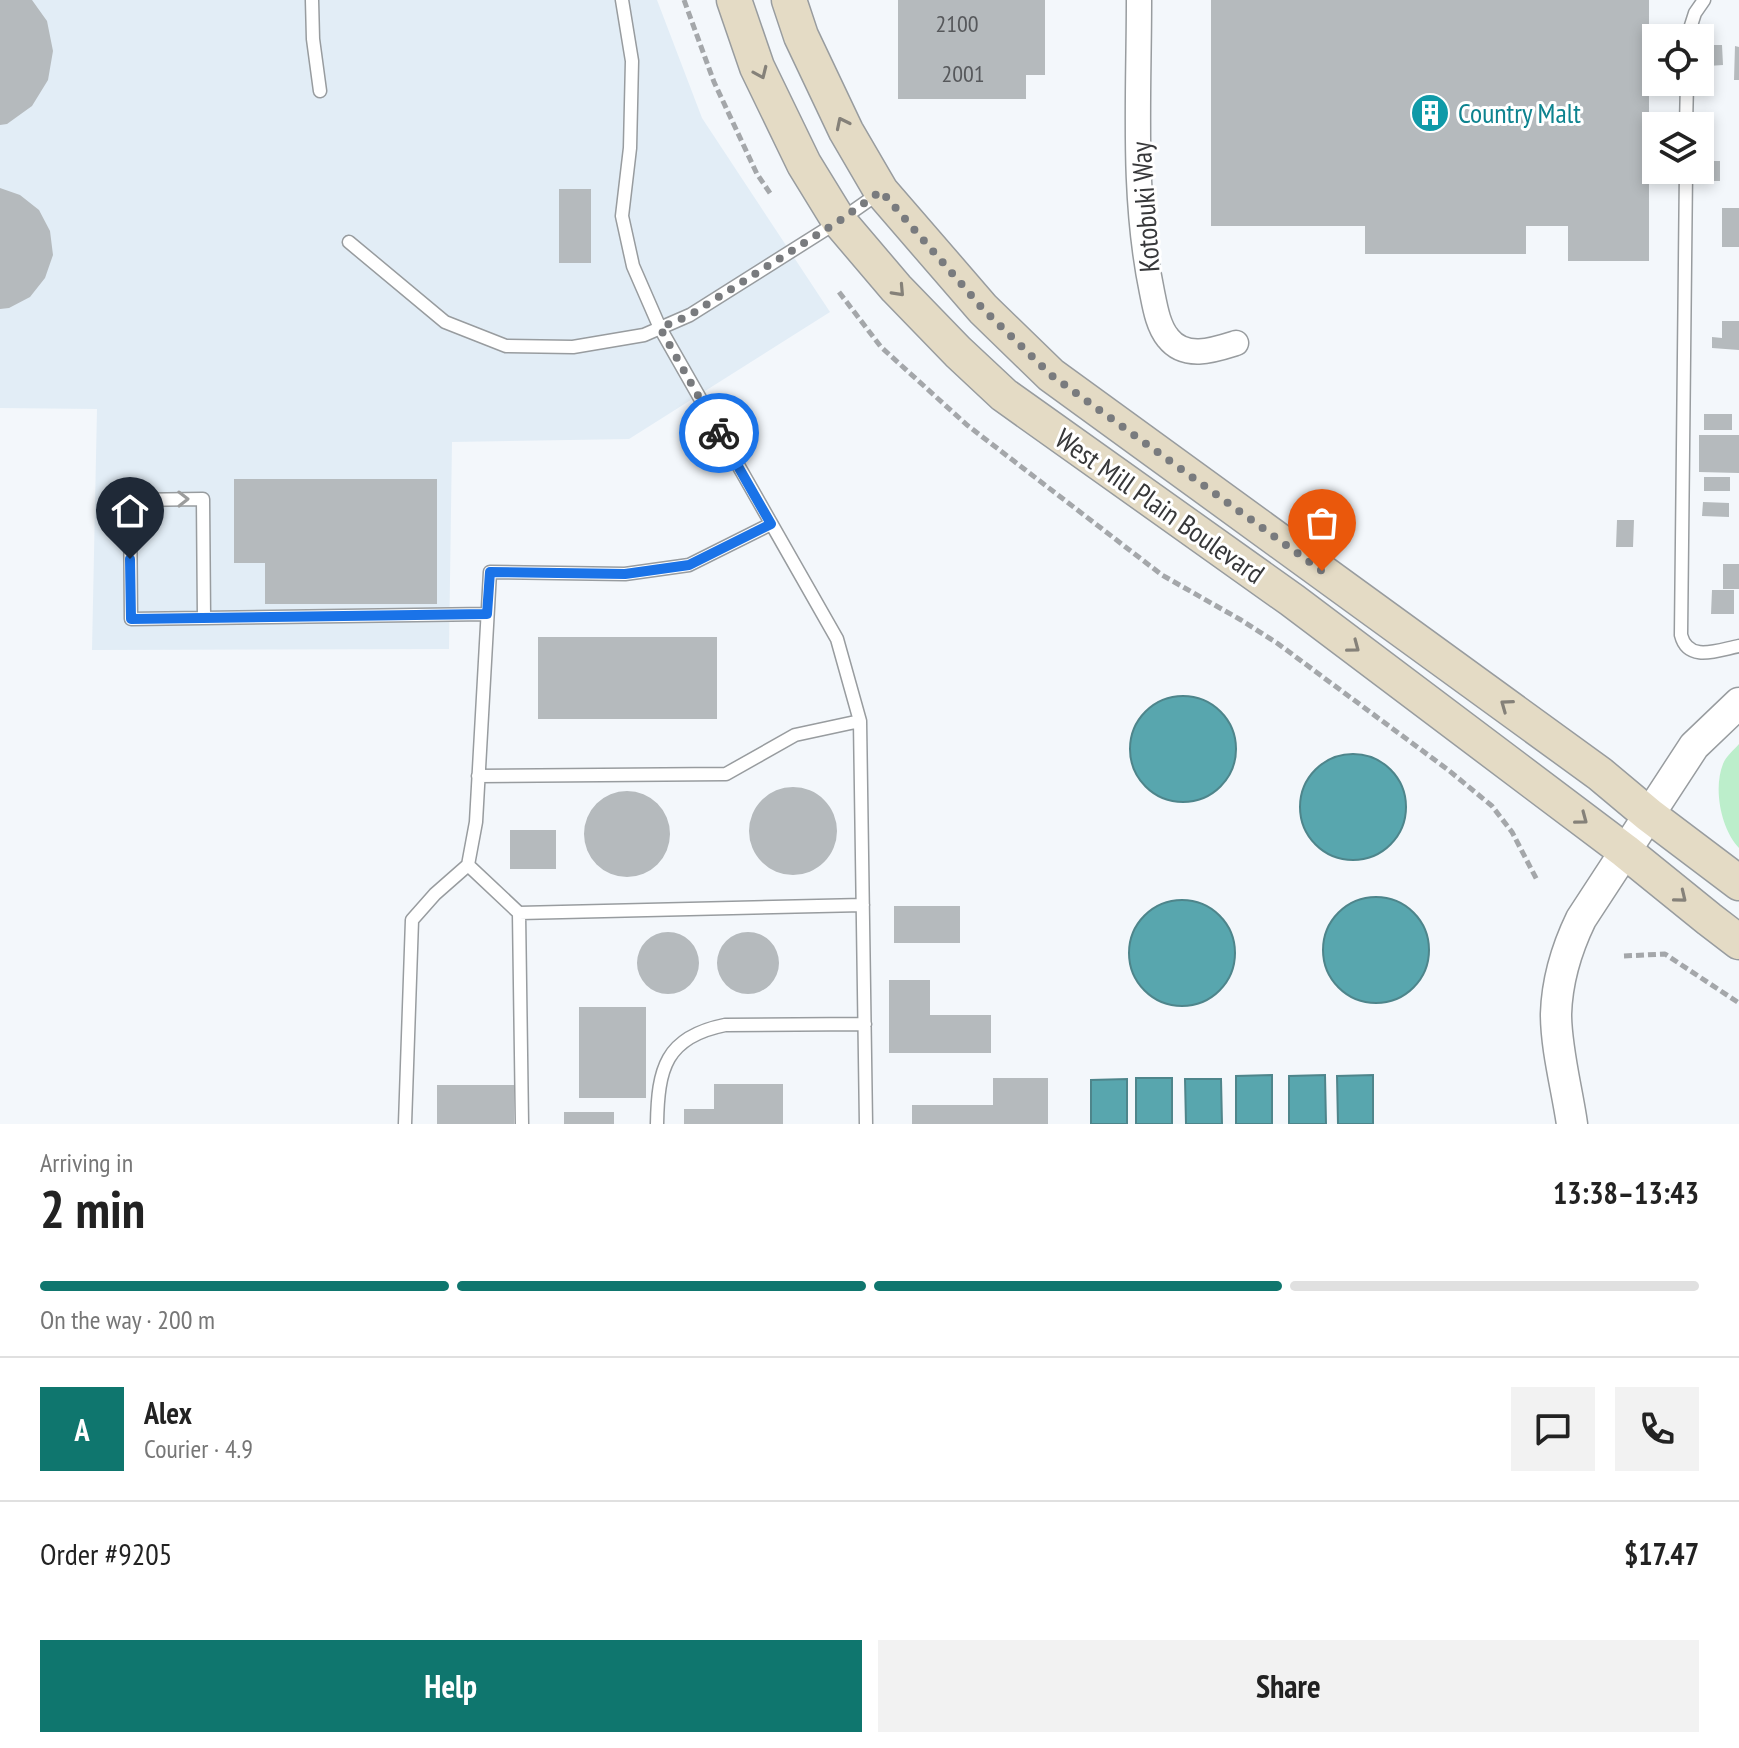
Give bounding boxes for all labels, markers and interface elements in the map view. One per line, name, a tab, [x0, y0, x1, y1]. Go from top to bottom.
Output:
house number: 2100	[935, 8, 979, 39]
map controls	[1642, 24, 1714, 184]
button: locate	[1642, 24, 1714, 96]
house number: 2001	[941, 58, 985, 89]
one-way arrow	[751, 65, 767, 79]
building icon: Country Malt	[1409, 92, 1451, 134]
place label: Country Malt	[1458, 94, 1581, 131]
button: layers	[1642, 112, 1714, 184]
one-way arrow	[837, 117, 852, 132]
street label: Kotobuki Way	[1121, 140, 1168, 274]
one-way arrow	[890, 282, 905, 296]
courier	[679, 393, 759, 473]
icon: bike	[697, 411, 741, 455]
street label: West Mill Plain Boulevard	[1049, 420, 1272, 592]
pin	[96, 477, 164, 559]
icon: home	[108, 489, 152, 533]
pin	[1288, 489, 1356, 571]
one-way arrow	[177, 490, 190, 508]
icon: bag	[1300, 501, 1344, 545]
one-way arrow	[1345, 637, 1360, 651]
one-way arrow	[1500, 700, 1514, 715]
one-way arrow	[1574, 810, 1588, 824]
one-way arrow	[1672, 888, 1687, 902]
text: Arriving in	[40, 1146, 133, 1179]
text: 13:38–13:43	[1553, 1173, 1699, 1212]
text: 2 min	[40, 1175, 145, 1242]
text: On the way · 200 m	[40, 1303, 215, 1336]
button: chat	[1511, 1387, 1595, 1471]
button: phone	[1615, 1387, 1699, 1471]
text: Alex	[144, 1393, 192, 1432]
text: A	[74, 1410, 90, 1449]
text: Courier · 4.9	[144, 1432, 253, 1465]
text: Order #9205	[40, 1534, 172, 1573]
text: $17.47	[1624, 1534, 1699, 1573]
button: Help	[40, 1640, 862, 1732]
button: Share	[878, 1640, 1699, 1732]

